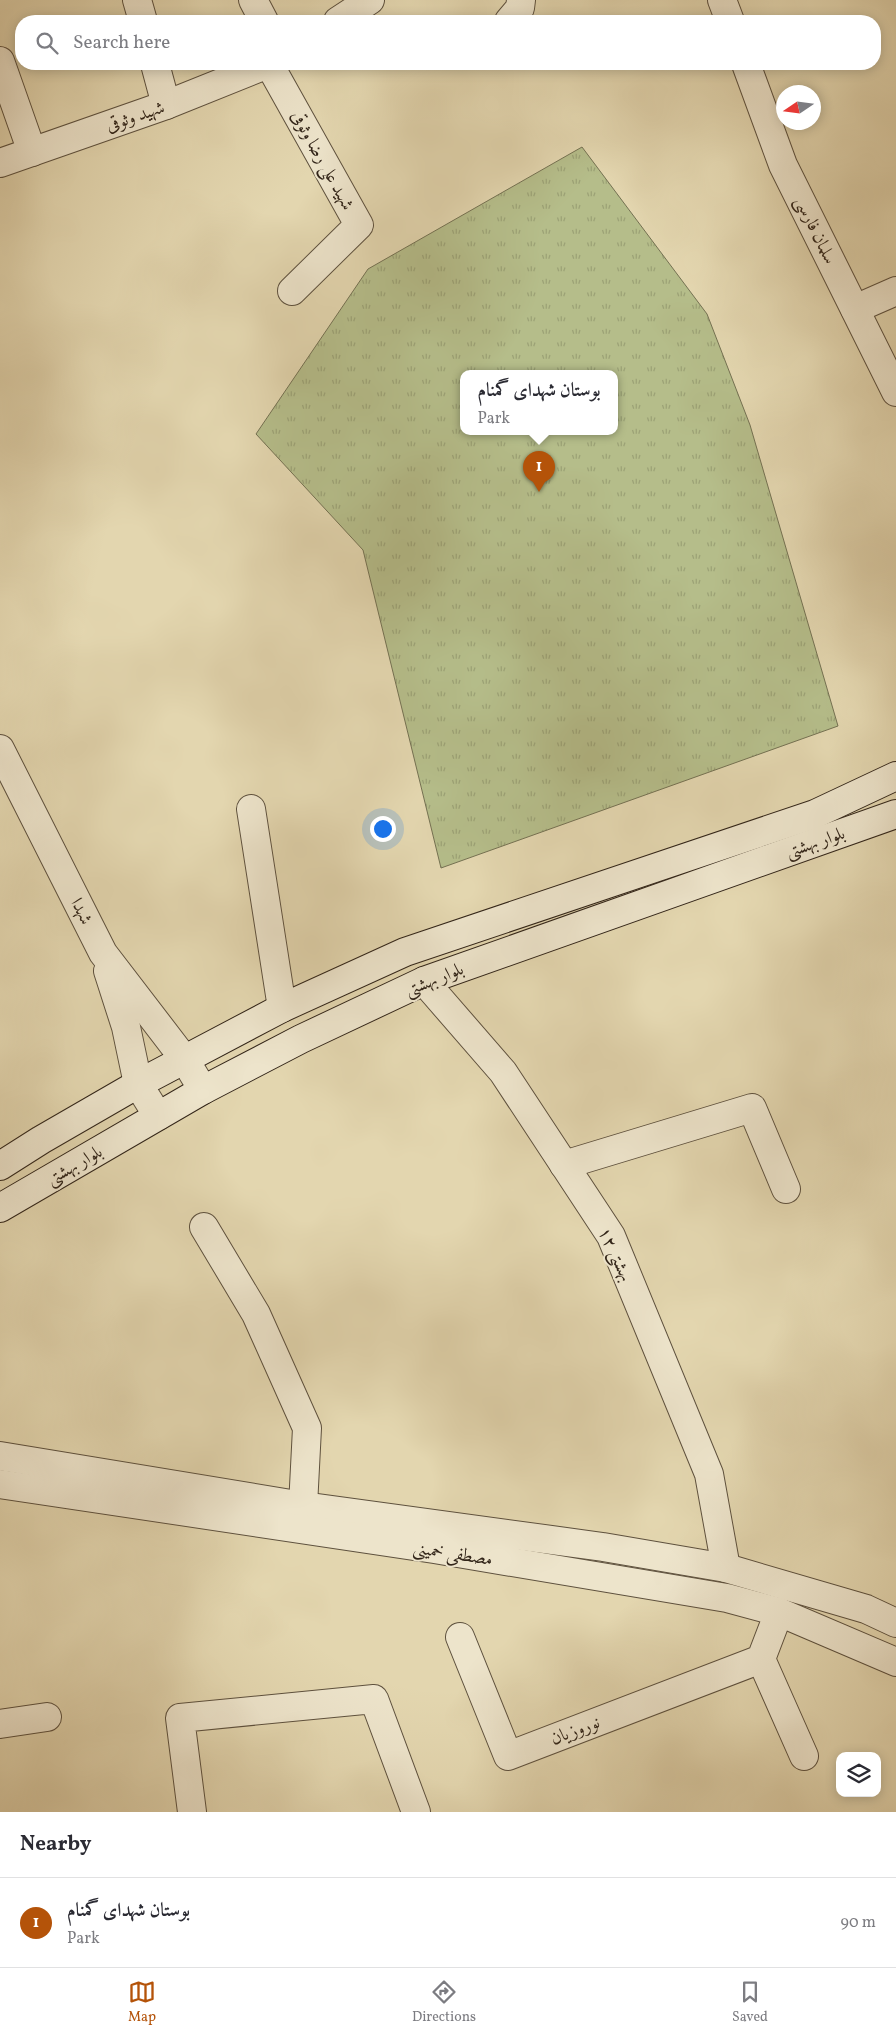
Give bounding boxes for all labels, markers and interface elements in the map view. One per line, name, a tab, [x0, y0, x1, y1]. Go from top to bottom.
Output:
search box	[15, 15, 881, 70]
icon: search	[33, 29, 61, 57]
text: Search here	[73, 30, 170, 56]
north arrow	[776, 85, 821, 130]
street label: شهید وثوقی	[103, 96, 168, 139]
street label: شهید علی رضا وثوقی	[284, 106, 359, 215]
street label: سلمان فارسی	[787, 193, 842, 269]
popup	[460, 370, 618, 435]
text: بوستان شهدای گمنام	[477, 378, 601, 404]
text: Park	[477, 408, 510, 430]
pin: 1	[523, 451, 555, 492]
your location	[370, 816, 396, 842]
street label: بلوار بهشتی	[782, 822, 849, 865]
street label: شهدا	[63, 894, 98, 929]
street label: بلوار بهشتی	[401, 957, 468, 1003]
street label: بلوار بهشتی	[42, 1140, 108, 1192]
street label: بهشتی ۱۲	[591, 1223, 638, 1286]
street label: مصطفی خمینی	[411, 1536, 494, 1573]
street label: نوروزیان	[547, 1711, 604, 1752]
map controls	[836, 1752, 881, 1797]
button: layers	[836, 1752, 881, 1797]
text: Nearby	[20, 1830, 91, 1859]
text: بوستان شهدای گمنام	[67, 1898, 190, 1924]
text: 1	[33, 1912, 39, 1934]
text: 90 m	[840, 1912, 876, 1934]
text: Park	[67, 1928, 100, 1950]
tab: Map	[128, 1978, 156, 2027]
tab: Directions	[412, 1978, 476, 2027]
tab: Saved	[732, 1978, 768, 2027]

